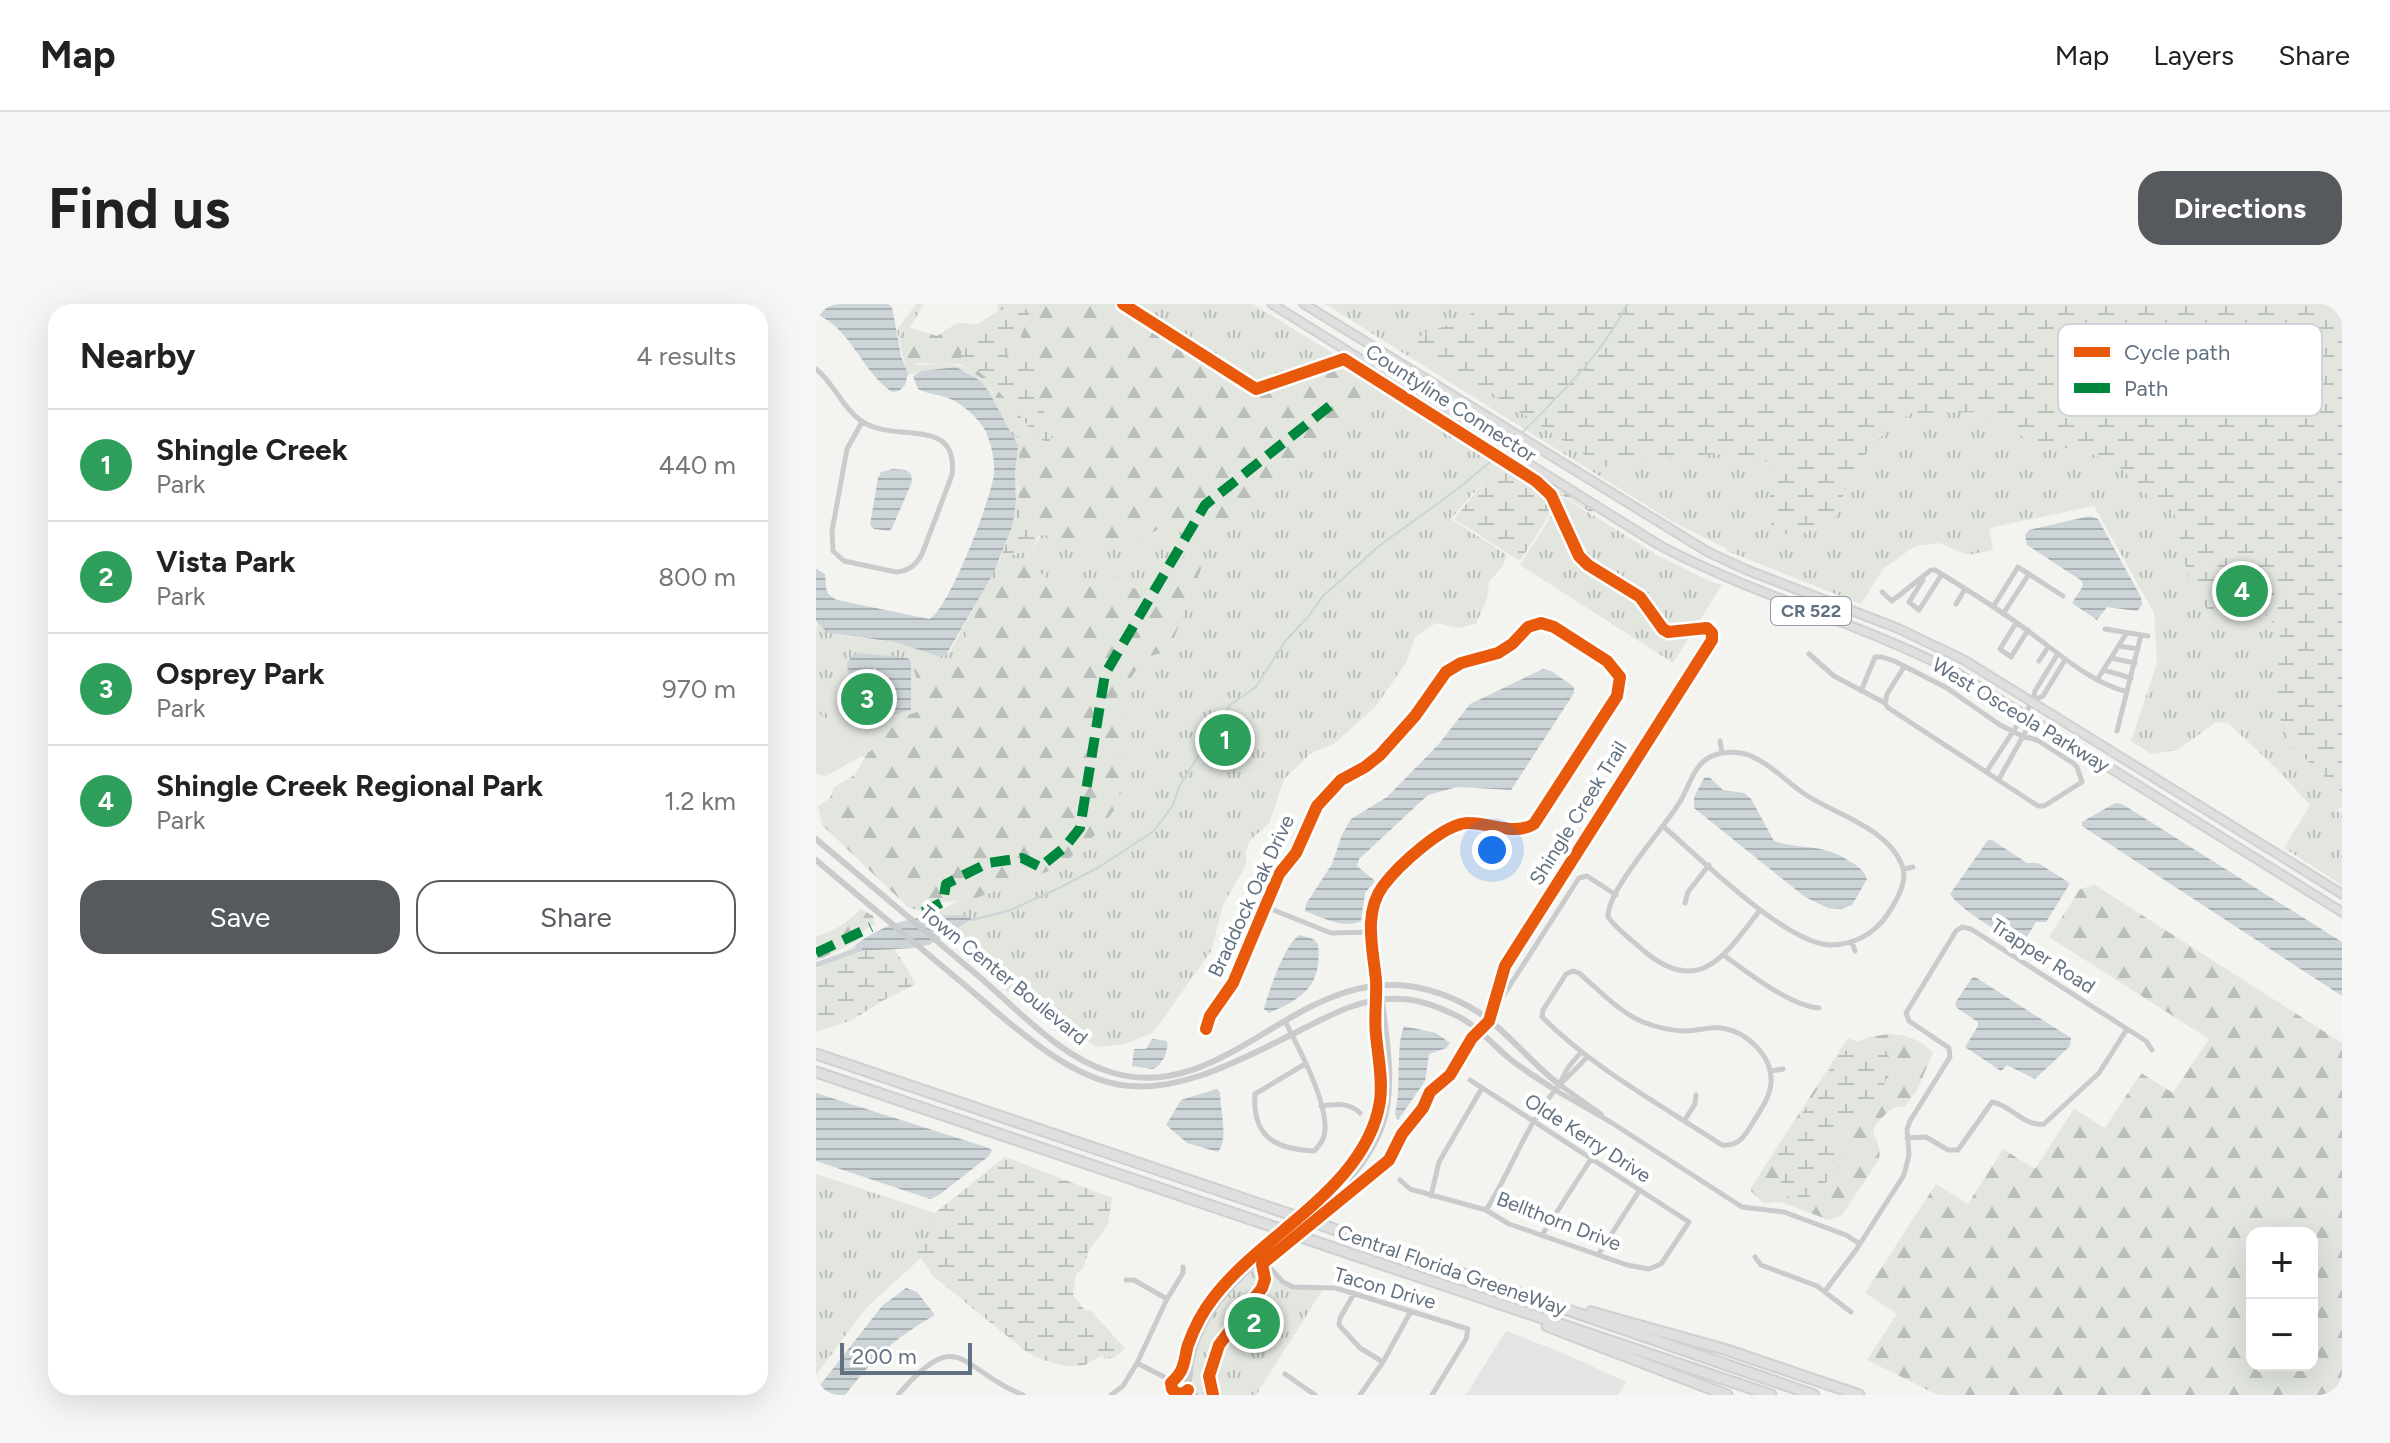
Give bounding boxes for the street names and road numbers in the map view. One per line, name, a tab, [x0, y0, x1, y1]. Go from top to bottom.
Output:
street label: Countyline Connector	[1361, 339, 1541, 467]
road number: CR 522	[1771, 597, 1851, 625]
street label: West Osceola Parkway	[1928, 652, 2115, 778]
street label: Shingle Creek Trail	[1524, 737, 1632, 889]
street label: Braddock Oak Drive	[1203, 811, 1299, 981]
street label: Town Center Boulevard	[915, 900, 1093, 1050]
street label: Trapper Road	[1986, 913, 2100, 999]
street label: Olde Kerry Drive	[1520, 1088, 1656, 1188]
street label: Bellthorn Drive	[1493, 1186, 1625, 1256]
street label: Central Florida GreeneWay	[1334, 1220, 1570, 1321]
street label: Tacon Drive	[1331, 1262, 1439, 1314]

